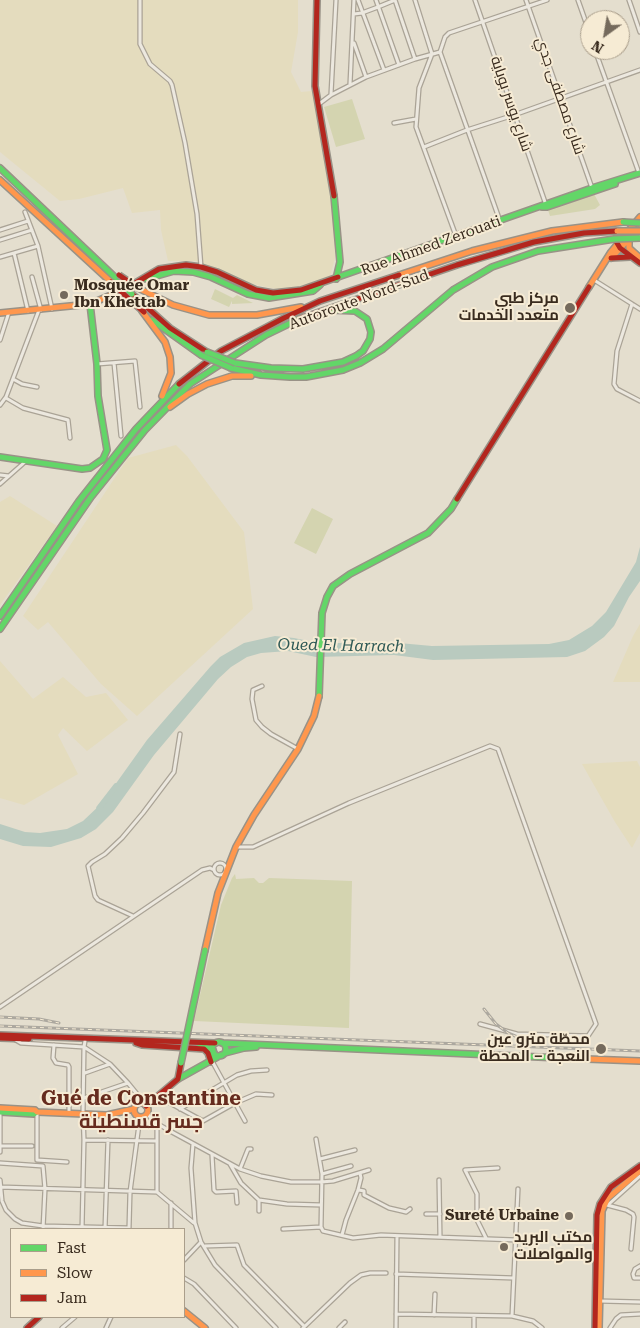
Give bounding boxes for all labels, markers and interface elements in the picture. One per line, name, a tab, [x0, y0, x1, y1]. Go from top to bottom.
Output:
north arrow	[580, 10, 630, 60]
street label: شارع مصطفى جدي	[531, 35, 589, 157]
text: N	[589, 37, 606, 57]
street label: شارع يوسر بوباية	[486, 54, 536, 154]
street label: Rue Ahmed Zerouati	[358, 212, 504, 280]
street label: Autoroute Nord-Sud	[286, 266, 432, 334]
place label: Mosquée Omar Ibn Khettab	[74, 277, 189, 312]
marker: Mosquée Omar Ibn Khettab	[58, 289, 70, 301]
place label: مركز طبي متعدد الخدمات	[459, 290, 559, 325]
marker: مركز طبي متعدد الخدمات	[563, 301, 577, 315]
water label: Oued El Harrach	[277, 635, 405, 657]
place label: محطّة مترو عين النعجة – المحطة	[479, 1031, 590, 1066]
marker: محطّة مترو عين النعجة – المحطة	[594, 1042, 608, 1056]
district label: Gué de Constantine جسر قسنطينة	[41, 1087, 241, 1134]
place label: Sureté Urbaine	[445, 1207, 559, 1225]
marker: Sureté Urbaine	[563, 1210, 575, 1222]
legend	[10, 1228, 185, 1318]
place label: مكتب البريد والمواصلات	[514, 1229, 593, 1264]
text: Fast	[57, 1239, 86, 1257]
marker: مكتب البريد والمواصلات	[498, 1241, 510, 1253]
text: Slow	[57, 1264, 92, 1282]
text: Jam	[57, 1289, 87, 1307]

